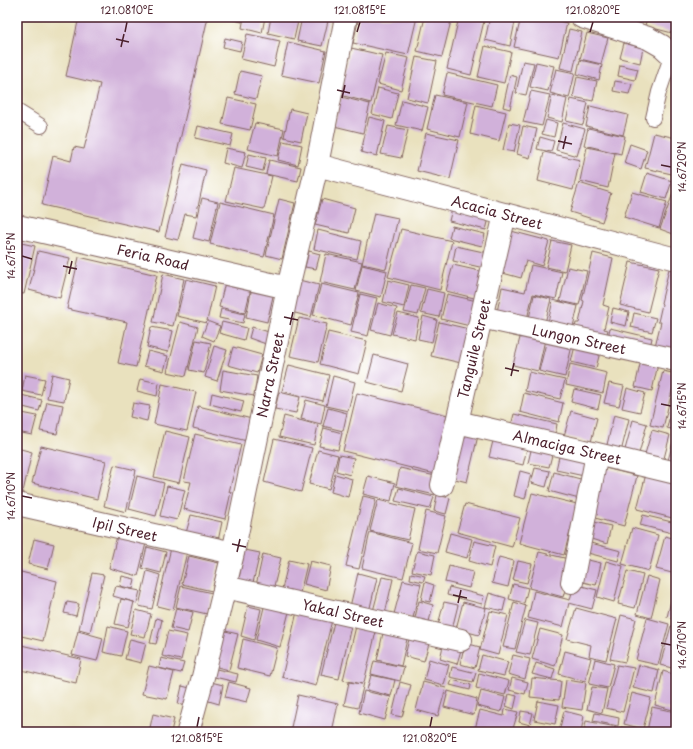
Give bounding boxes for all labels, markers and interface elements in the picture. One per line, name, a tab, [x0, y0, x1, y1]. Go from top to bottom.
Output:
text: 121.0810°E	[100, 2, 154, 17]
text: 121.0815°E	[334, 2, 386, 17]
text: 121.0820°E	[566, 2, 620, 17]
text: 14.6720°N	[674, 141, 689, 193]
street label: Acacia Street	[449, 190, 545, 234]
text: 14.6715°N	[3, 232, 18, 280]
street label: Feria Road	[115, 239, 191, 275]
street label: Tanguile Street	[452, 297, 496, 401]
street label: Lungon Street	[530, 319, 628, 359]
street label: Narra Street	[251, 330, 289, 419]
text: 14.6715°N	[674, 382, 689, 430]
street label: Almaciga Street	[511, 424, 623, 470]
text: 14.6710°N	[3, 472, 18, 520]
street label: Ipil Street	[90, 511, 160, 547]
street label: Yakal Street	[300, 593, 386, 633]
text: 14.6710°N	[674, 621, 689, 669]
text: 121.0815°E	[171, 730, 223, 745]
text: 121.0820°E	[403, 730, 457, 745]

